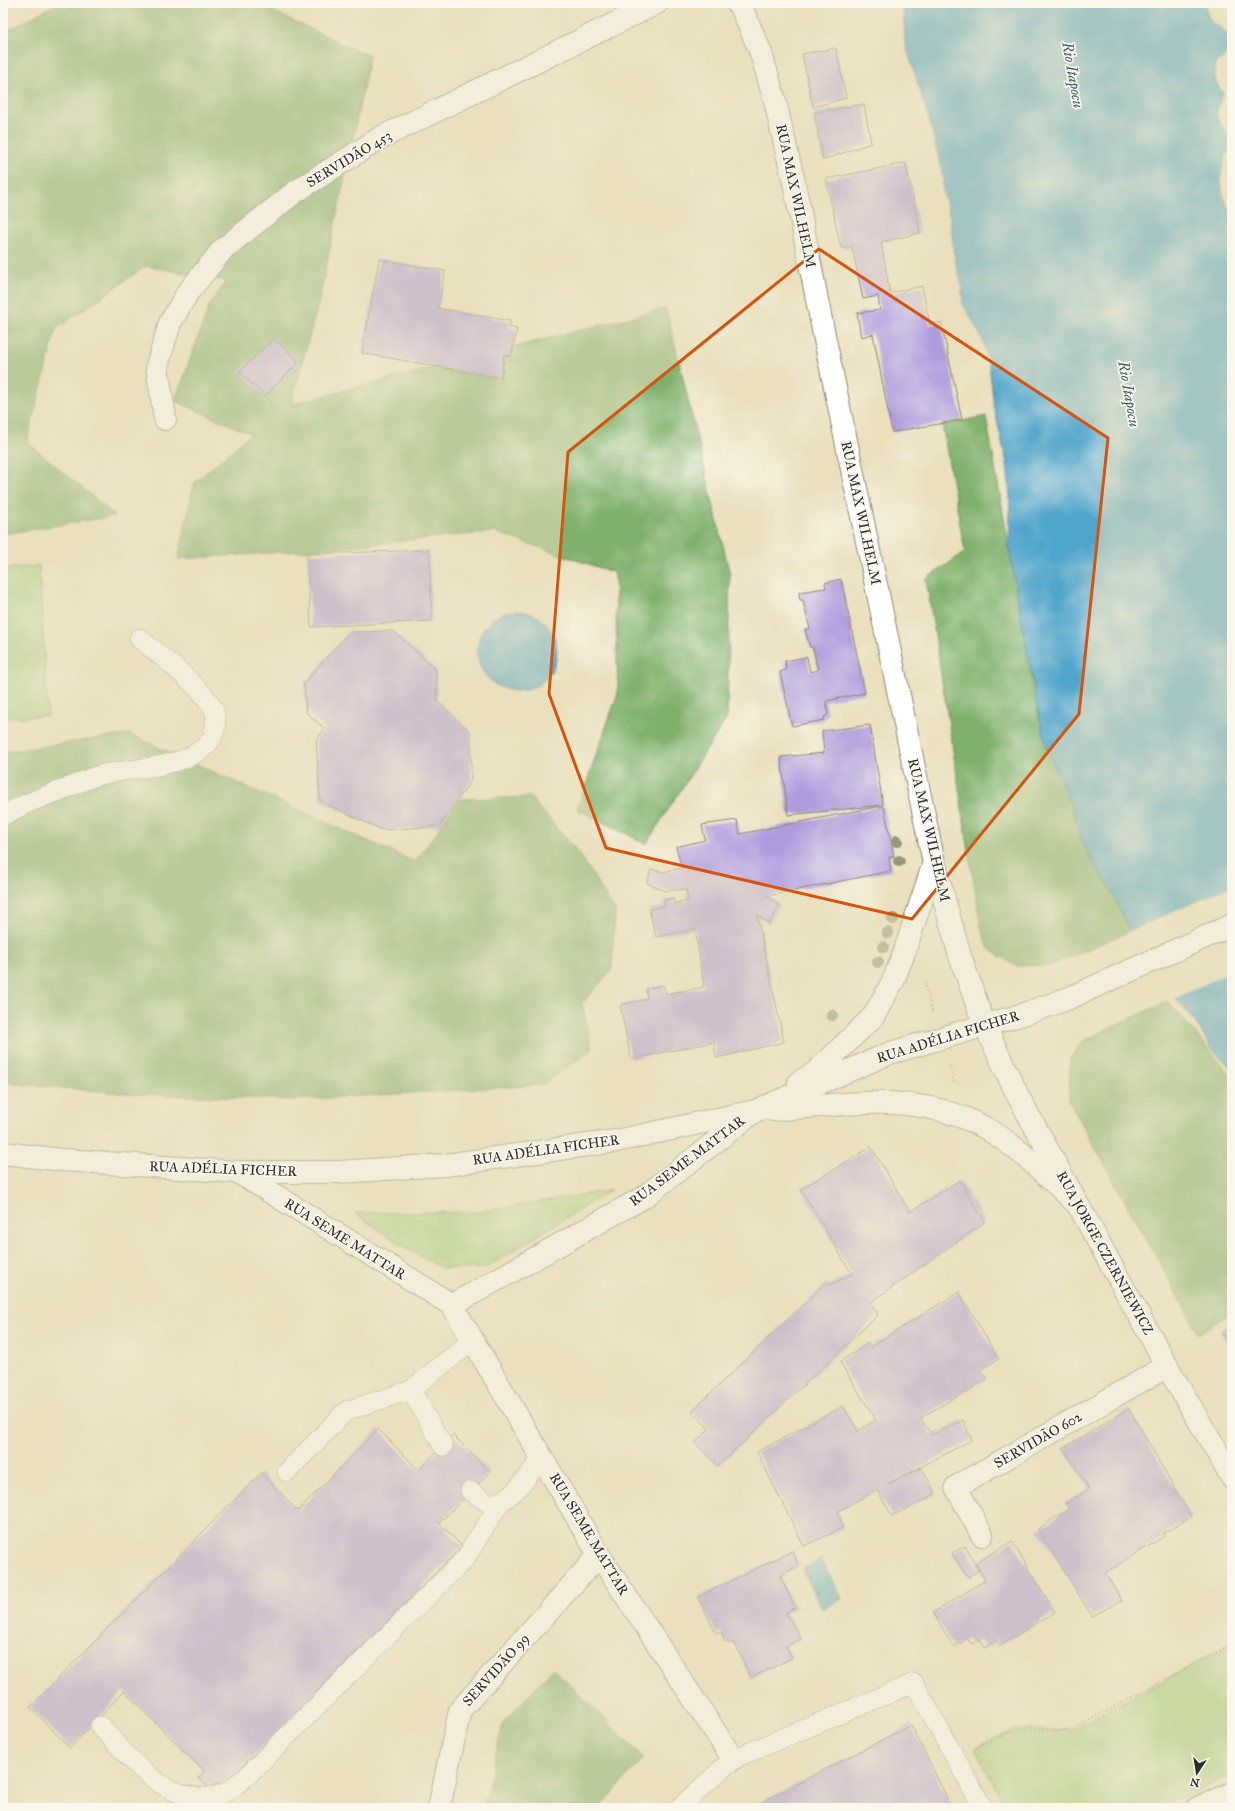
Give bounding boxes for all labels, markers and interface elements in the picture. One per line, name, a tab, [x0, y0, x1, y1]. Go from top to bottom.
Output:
water label: Rio Itapocu	[1057, 40, 1088, 110]
street label: RUA MAX WILHELM	[772, 122, 820, 270]
street label: SERVIDÃO 453	[303, 126, 395, 191]
water label: Rio Itapocu	[1113, 359, 1144, 429]
street label: RUA MAX WILHELM	[837, 439, 885, 587]
street label: RUA MAX WILHELM	[904, 757, 954, 903]
street label: RUA ADÉLIA FICHER	[874, 1005, 1022, 1067]
street label: RUA SEME MATTAR	[626, 1111, 749, 1210]
street label: RUA ADÉLIA FICHER	[471, 1129, 622, 1169]
street label: RUA ADÉLIA FICHER	[149, 1156, 298, 1180]
street label: RUA JORGE CZERNIEWICZ	[1052, 1168, 1157, 1339]
street label: RUA SEME MATTAR	[281, 1195, 410, 1284]
street label: SERVIDÃO 602	[991, 1407, 1085, 1472]
street label: RUA SEME MATTAR	[546, 1470, 633, 1599]
street label: SERVIDÃO 99	[458, 1630, 533, 1710]
north arrow	[1177, 1753, 1217, 1793]
text: N	[1188, 1775, 1201, 1790]

